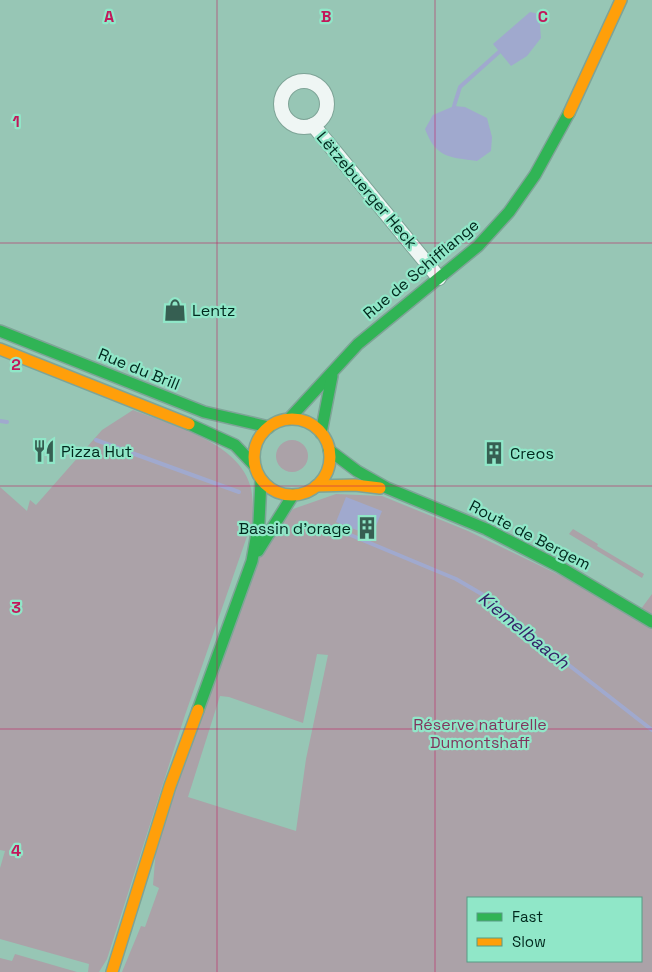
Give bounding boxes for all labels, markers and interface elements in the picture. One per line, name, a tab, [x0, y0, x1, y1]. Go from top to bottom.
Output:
text: A	[104, 6, 114, 27]
text: B	[321, 6, 331, 27]
text: C	[538, 6, 548, 27]
text: 1	[12, 111, 20, 132]
street label: Lëtzebuerger Heck	[312, 127, 422, 253]
street label: Rue de Schifflange	[359, 214, 483, 324]
shop icon: Lentz	[162, 297, 188, 323]
place label: Lentz	[192, 300, 235, 321]
street label: Rue du Brill	[95, 343, 183, 395]
text: 2	[11, 354, 21, 375]
restaurant icon: Pizza Hut	[31, 438, 57, 464]
building icon: Creos	[481, 440, 507, 466]
place label: Pizza Hut	[61, 441, 132, 462]
place label: Creos	[510, 443, 554, 464]
street label: Route de Bergem	[466, 495, 594, 575]
building icon: Bassin d'orage	[354, 515, 380, 541]
place label: Bassin d'orage	[238, 518, 351, 539]
water label: Kiemelbaach	[474, 586, 575, 674]
text: 3	[11, 597, 21, 618]
park label: Réserve naturelle Dumontshaff	[413, 714, 547, 753]
text: 4	[11, 840, 21, 861]
legend	[467, 897, 642, 962]
text: Fast	[512, 907, 543, 926]
text: Slow	[512, 932, 546, 951]

